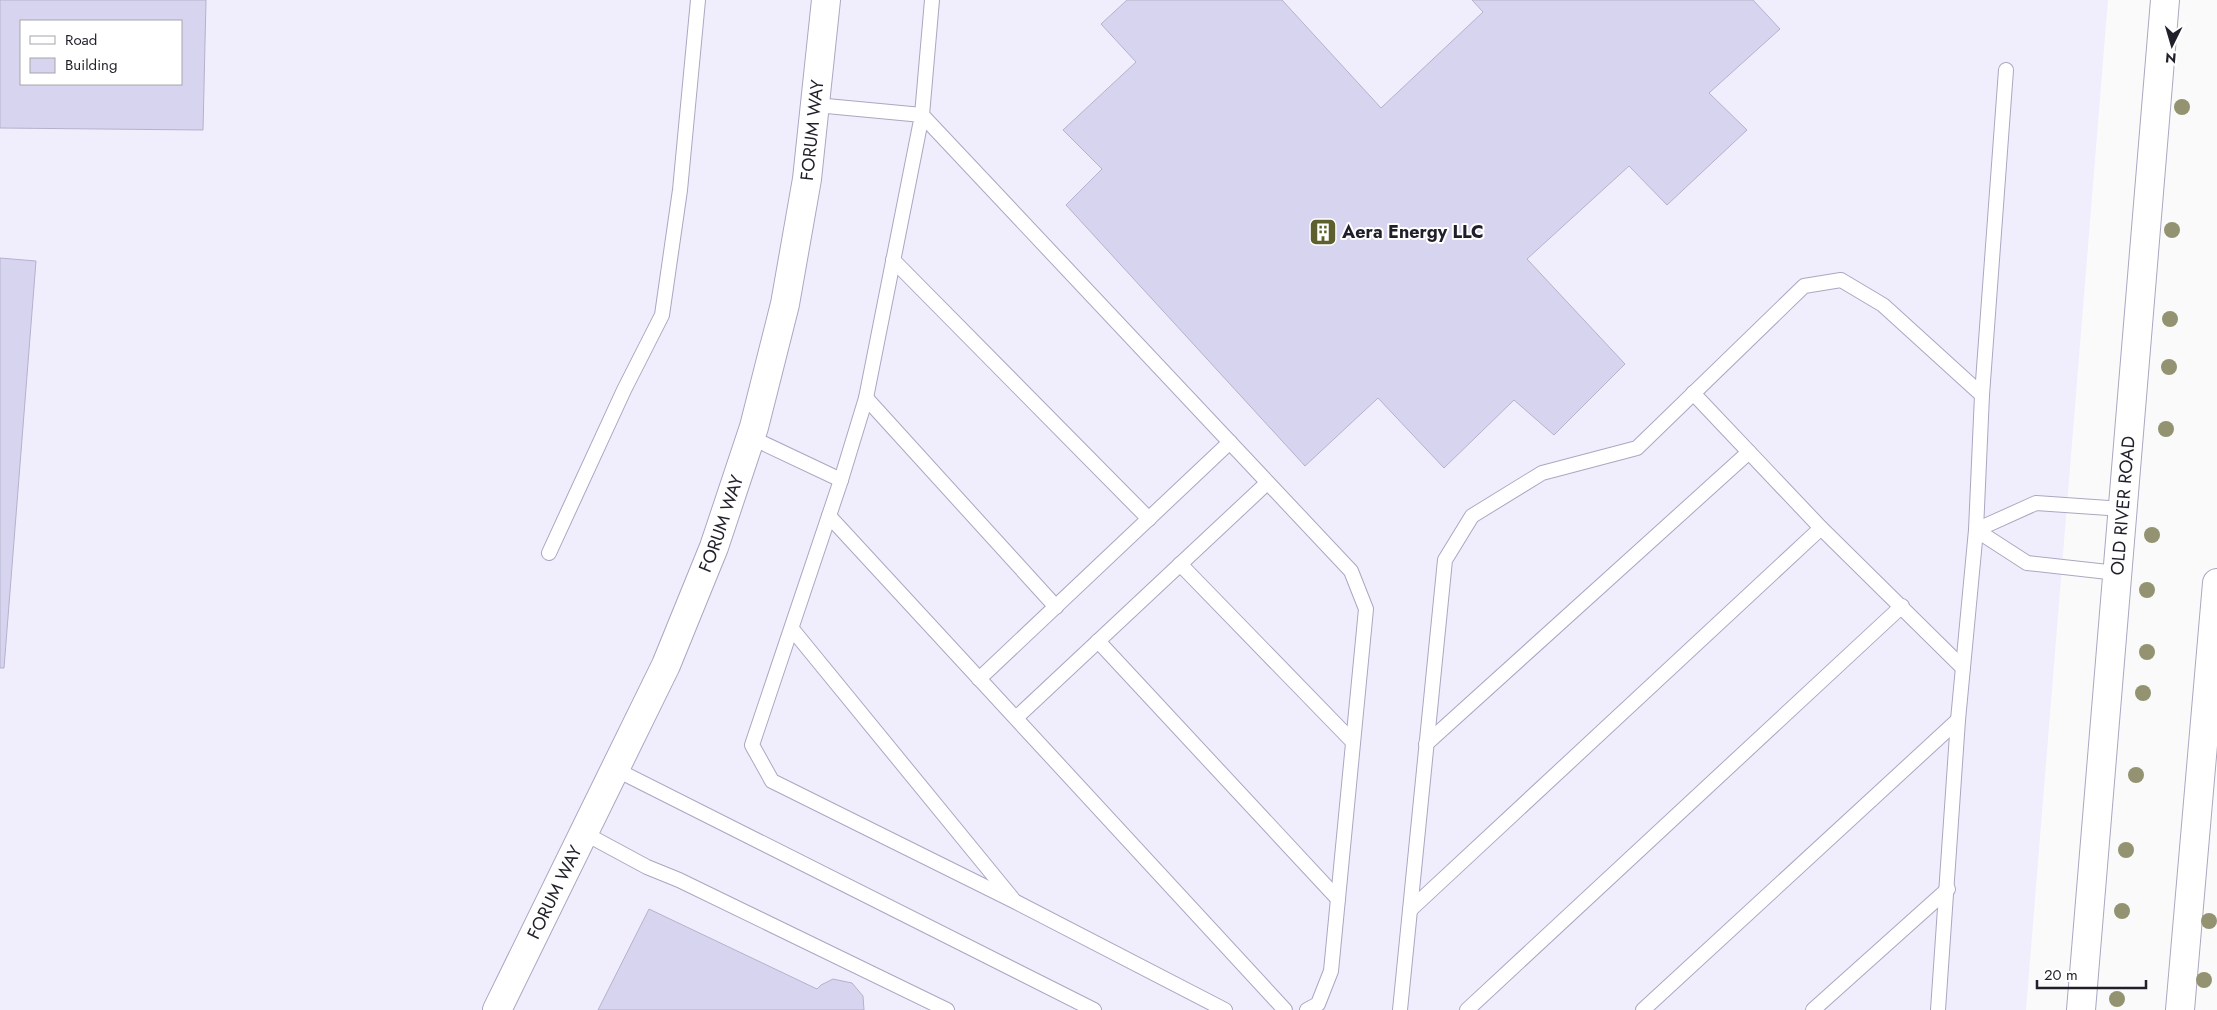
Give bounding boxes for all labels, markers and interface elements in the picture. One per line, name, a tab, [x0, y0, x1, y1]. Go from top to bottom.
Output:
legend	[20, 20, 182, 85]
north arrow	[2147, 20, 2197, 70]
text: Road	[65, 29, 97, 51]
text: N	[2164, 48, 2177, 68]
text: Building	[65, 54, 117, 76]
street label: FORUM WAY	[794, 77, 831, 182]
building icon: Aera Energy LLC	[1308, 217, 1338, 247]
place label: Aera Energy LLC	[1341, 219, 1484, 245]
street label: OLD RIVER ROAD	[2104, 435, 2142, 576]
street label: FORUM WAY	[692, 471, 750, 576]
street label: FORUM WAY	[521, 840, 589, 944]
scale bar	[2037, 958, 2146, 990]
text: 20 m	[2044, 964, 2078, 986]

